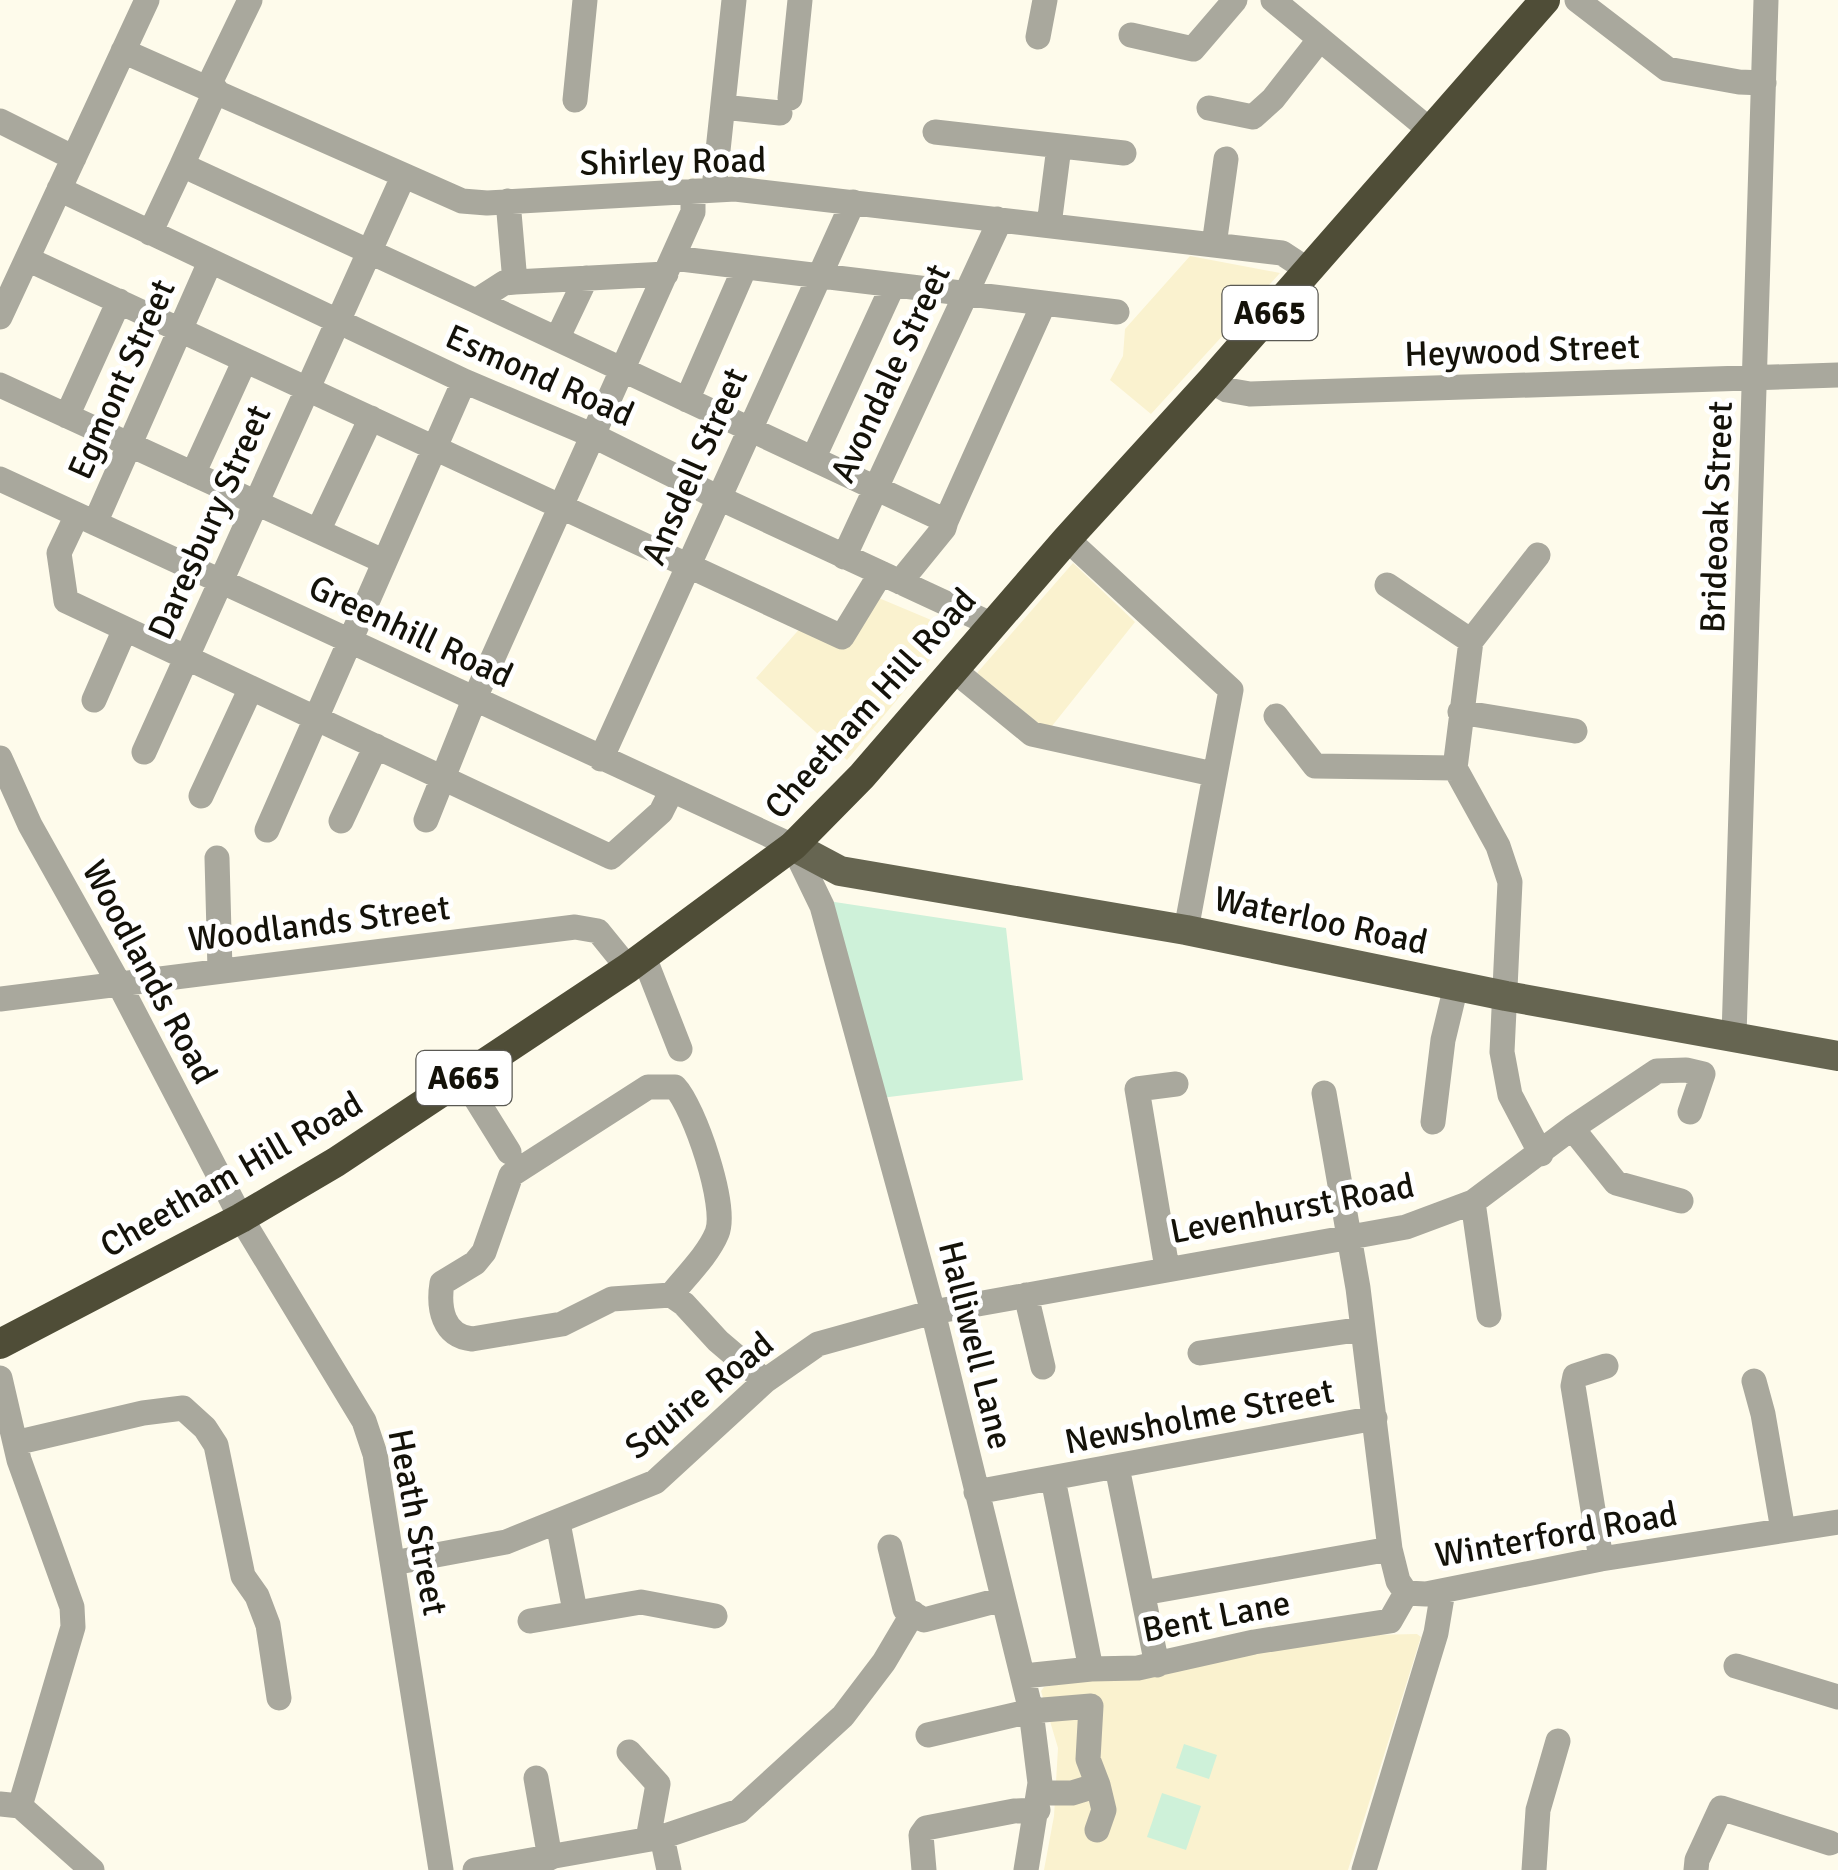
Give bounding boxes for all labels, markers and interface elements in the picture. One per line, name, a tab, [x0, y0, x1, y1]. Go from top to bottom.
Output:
street label: Shirley Road	[579, 138, 767, 185]
street label: Avondale Street	[821, 257, 960, 489]
street label: Egmont Street	[58, 273, 185, 486]
road number: A665	[1222, 286, 1318, 340]
street label: Esmond Road	[439, 315, 641, 436]
street label: Heywood Street	[1403, 325, 1641, 376]
street label: Ansdell Street	[632, 361, 757, 571]
street label: Daresbury Street	[139, 398, 280, 646]
street label: Brideoak Street	[1691, 400, 1742, 634]
street label: Greenhill Road	[302, 565, 520, 697]
street label: Cheetham Hill Road	[755, 579, 985, 828]
street label: Woodlands Road	[73, 853, 227, 1091]
street label: Waterloo Road	[1210, 877, 1432, 964]
street label: Woodlands Street	[186, 886, 452, 961]
road number: A665	[416, 1051, 512, 1105]
street label: Cheetham Hill Road	[92, 1082, 370, 1267]
street label: Levenhurst Road	[1166, 1164, 1418, 1253]
street label: Halliwell Lane	[929, 1237, 1022, 1454]
street label: Squire Road	[616, 1322, 782, 1468]
street label: Newsholme Street	[1061, 1369, 1337, 1464]
street label: Heath Street	[378, 1425, 457, 1619]
street label: Winterford Road	[1432, 1492, 1680, 1577]
street label: Bent Lane	[1138, 1581, 1294, 1652]

